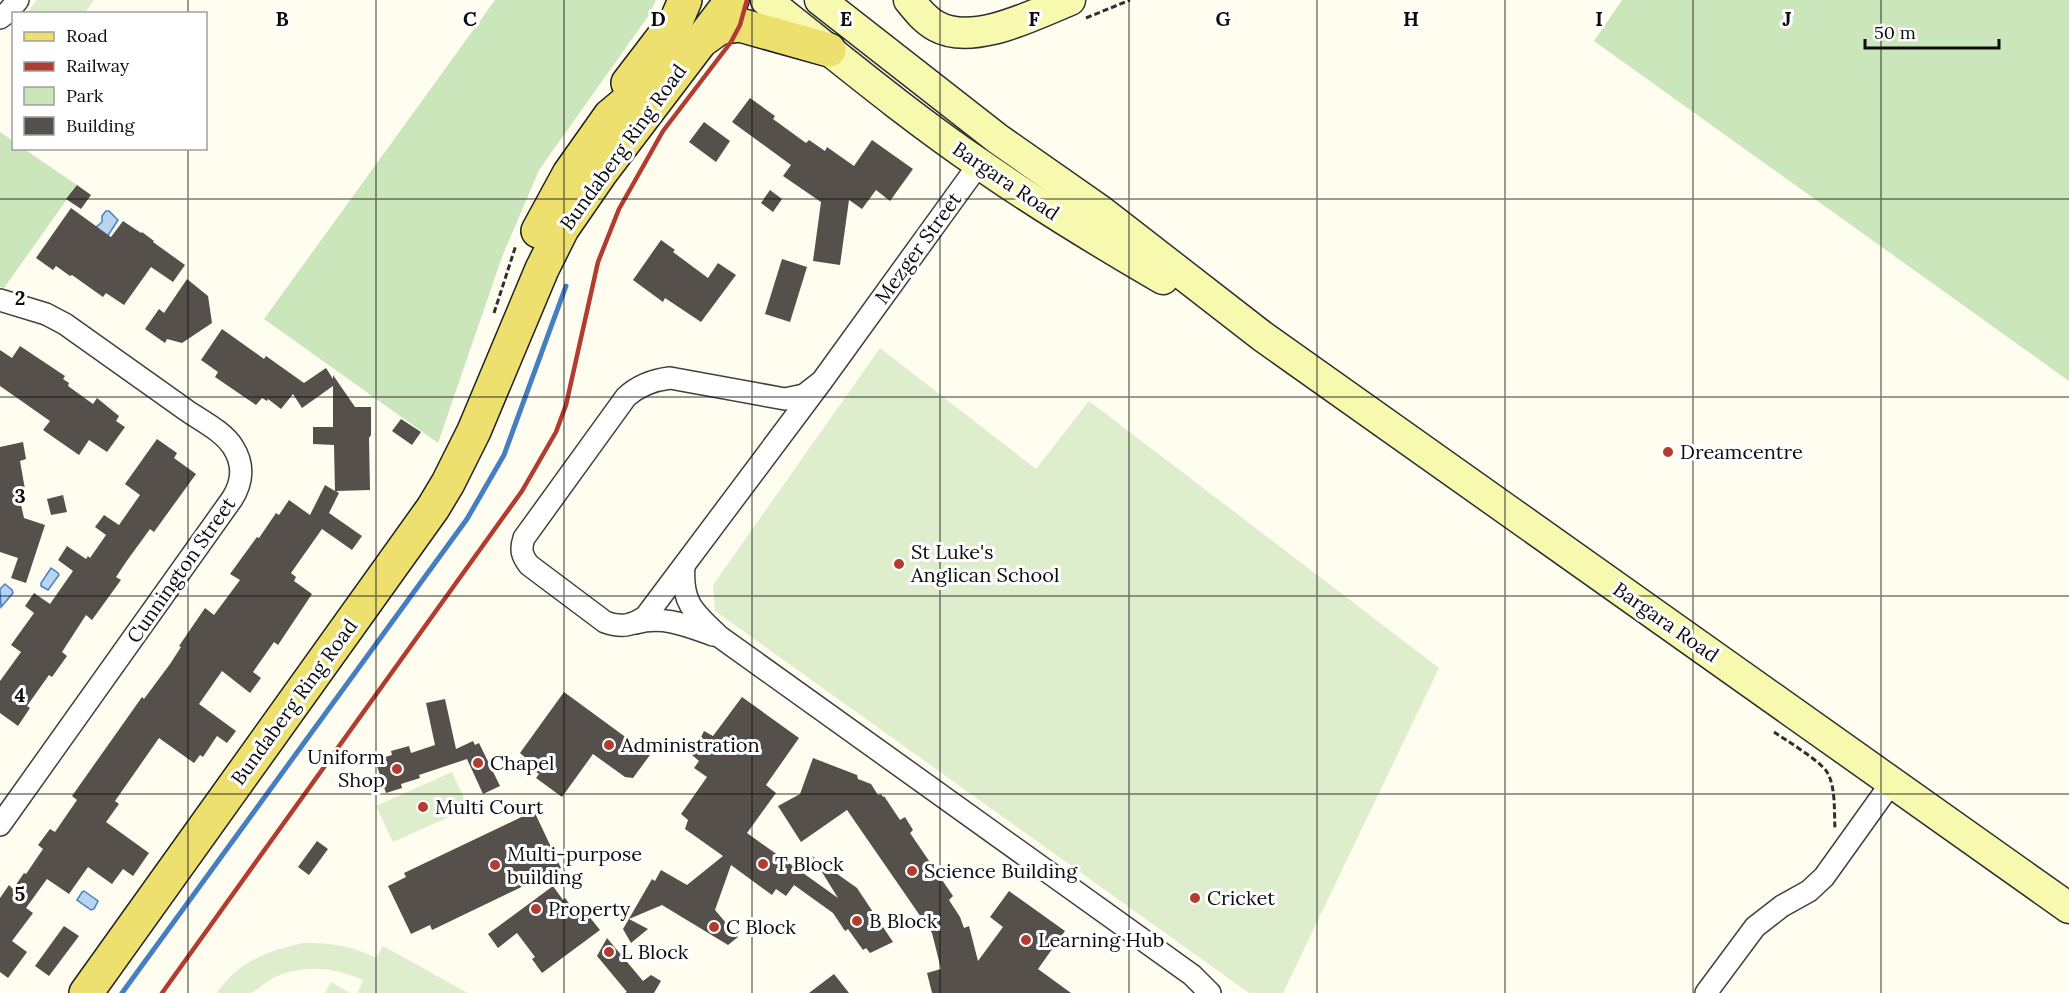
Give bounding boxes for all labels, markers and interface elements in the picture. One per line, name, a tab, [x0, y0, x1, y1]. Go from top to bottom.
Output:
text: B	[275, 6, 289, 31]
text: C	[463, 6, 477, 31]
text: D	[650, 6, 666, 31]
text: E	[840, 6, 852, 31]
text: F	[1028, 6, 1040, 31]
text: G	[1215, 6, 1231, 31]
text: H	[1403, 6, 1419, 31]
text: I	[1595, 6, 1603, 31]
text: J	[1782, 6, 1792, 31]
legend	[12, 12, 207, 150]
scale bar	[1865, 12, 1998, 50]
text: 50 m	[1874, 21, 1916, 44]
text: Road	[66, 24, 108, 47]
text: Railway	[66, 54, 130, 77]
street label: Bundaberg Ring Road	[554, 59, 691, 235]
text: Park	[66, 84, 104, 107]
text: Building	[66, 114, 136, 137]
street label: Bargara Road	[948, 136, 1064, 225]
street label: Mezger Street	[869, 187, 967, 308]
text: 2	[15, 285, 25, 310]
place label: Dreamcentre	[1680, 439, 1803, 464]
marker: Dreamcentre	[1661, 445, 1675, 459]
text: 3	[14, 483, 26, 508]
street label: Cunnington Street	[121, 492, 240, 648]
place label: St Luke's Anglican School	[910, 539, 1059, 587]
marker: St Luke's Anglican School	[892, 557, 906, 571]
street label: Bargara Road	[1609, 576, 1724, 667]
street label: Bundaberg Ring Road	[225, 614, 362, 790]
text: 4	[15, 682, 26, 707]
place label: Administration	[620, 732, 760, 757]
marker: Administration	[602, 738, 616, 752]
place label: Uniform Shop	[307, 744, 385, 792]
place label: Chapel	[490, 750, 555, 775]
marker: Chapel	[471, 756, 485, 770]
marker: Uniform Shop	[390, 762, 404, 776]
place label: Multi Court	[435, 794, 544, 819]
marker: Multi Court	[416, 800, 430, 814]
place label: Multi-purpose building	[507, 841, 642, 889]
place label: T Block	[775, 851, 844, 876]
marker: T Block	[756, 857, 770, 871]
marker: Multi-purpose building	[488, 858, 502, 872]
place label: Science Building	[924, 858, 1078, 883]
marker: Science Building	[905, 864, 919, 878]
text: 5	[15, 881, 26, 906]
place label: Cricket	[1207, 885, 1275, 910]
marker: Cricket	[1188, 891, 1202, 905]
place label: Property	[548, 896, 631, 921]
marker: Property	[529, 902, 543, 916]
place label: B Block	[869, 908, 938, 933]
place label: C Block	[726, 914, 796, 939]
marker: B Block	[850, 914, 864, 928]
marker: C Block	[707, 920, 721, 934]
place label: Learning Hub	[1038, 927, 1164, 952]
marker: Learning Hub	[1019, 933, 1033, 947]
place label: L Block	[621, 939, 689, 964]
marker: L Block	[602, 945, 616, 959]

